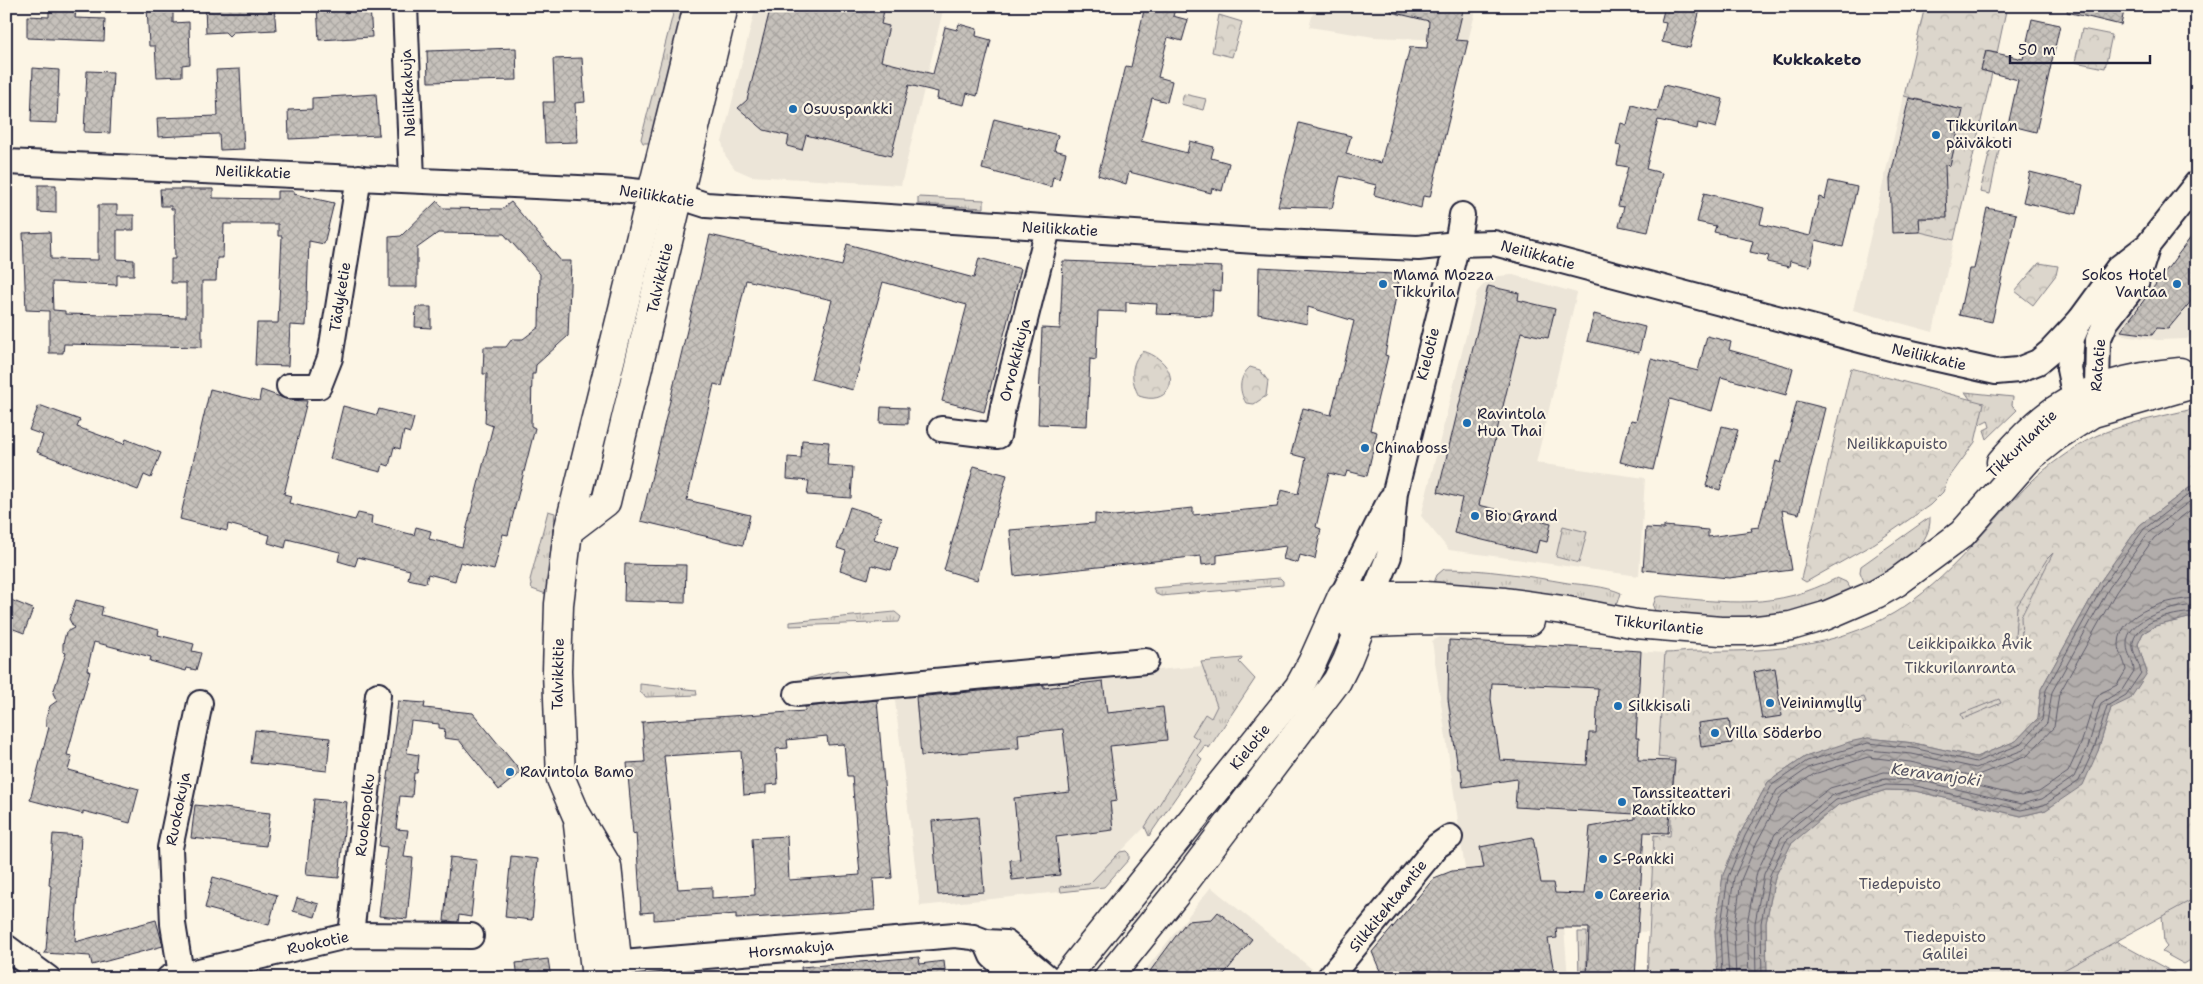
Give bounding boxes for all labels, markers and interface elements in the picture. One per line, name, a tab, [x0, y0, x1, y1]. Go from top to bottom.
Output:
scale bar	[2010, 32, 2150, 64]
text: 50 m	[2018, 40, 2056, 60]
street label: Neilikkakuja	[396, 48, 420, 137]
district label: Kukkaketo	[1773, 49, 1861, 70]
place label: Osuuspankki	[803, 99, 893, 119]
marker: Osuuspankki	[787, 103, 799, 115]
place label: Tikkurilan päiväkoti	[1946, 116, 2018, 153]
marker: Tikkurilan päiväkoti	[1930, 129, 1942, 141]
street label: Neilikkatie	[214, 161, 292, 183]
street label: Neilikkatie	[618, 180, 696, 212]
street label: Neilikkatie	[1021, 217, 1099, 241]
street label: Neilikkatie	[1498, 235, 1578, 275]
street label: Talvikkitie	[642, 241, 678, 315]
street label: Tädyketie	[325, 260, 355, 334]
place label: Mama Mozza Tikkurila	[1393, 265, 1494, 302]
place label: Sokos Hotel Vantaa	[2082, 265, 2168, 302]
marker: Mama Mozza Tikkurila	[1377, 278, 1389, 290]
marker: Sokos Hotel Vantaa	[2171, 278, 2183, 290]
street label: Orvokkikuja	[995, 316, 1035, 404]
street label: Kielotie	[1412, 325, 1444, 383]
street label: Ratatie	[2086, 338, 2110, 392]
street label: Neilikkatie	[1890, 339, 1968, 375]
place label: Ravintola Hua Thai	[1477, 404, 1546, 441]
street label: Tikkurilantie	[1983, 405, 2061, 483]
marker: Ravintola Hua Thai	[1461, 417, 1473, 429]
park label: Neilikkapuisto	[1846, 434, 1948, 454]
place label: Chinaboss	[1375, 438, 1448, 458]
marker: Chinaboss	[1359, 442, 1371, 454]
place label: Bio Grand	[1485, 506, 1558, 526]
marker: Bio Grand	[1469, 510, 1481, 522]
street label: Tikkurilantie	[1613, 610, 1705, 640]
park label: Leikkipaikka Åvik	[1908, 632, 2032, 654]
street label: Talvikkitie	[547, 638, 569, 710]
park label: Tikkurilanranta	[1904, 658, 2016, 678]
place label: Veininmylly	[1780, 693, 1862, 713]
place label: Silkkisali	[1628, 696, 1691, 716]
marker: Veininmylly	[1764, 697, 1776, 709]
marker: Silkkisali	[1612, 700, 1624, 712]
street label: Kielotie	[1225, 720, 1275, 774]
place label: Villa Söderbo	[1725, 723, 1822, 743]
marker: Villa Söderbo	[1709, 727, 1721, 739]
water label: Keravanjoki	[1890, 758, 1983, 791]
place label: Ravintola Bamo	[520, 762, 634, 782]
marker: Ravintola Bamo	[504, 766, 516, 778]
street label: Ruokokuja	[161, 770, 195, 847]
street label: Ruokopolku	[351, 772, 379, 858]
place label: Tanssiteatteri Raatikko	[1632, 783, 1731, 820]
marker: Tanssiteatteri Raatikko	[1616, 796, 1628, 808]
place label: S-Pankki	[1613, 849, 1674, 869]
marker: S-Pankki	[1597, 853, 1609, 865]
street label: Silkkitehtaantie	[1344, 855, 1432, 957]
park label: Tiedepuisto	[1859, 874, 1941, 894]
place label: Careeria	[1609, 885, 1671, 905]
marker: Careeria	[1593, 889, 1605, 901]
street label: Ruokotie	[285, 927, 351, 959]
park label: Tiedepuisto Galilei	[1904, 927, 1986, 964]
street label: Horsmakuja	[747, 935, 835, 963]

